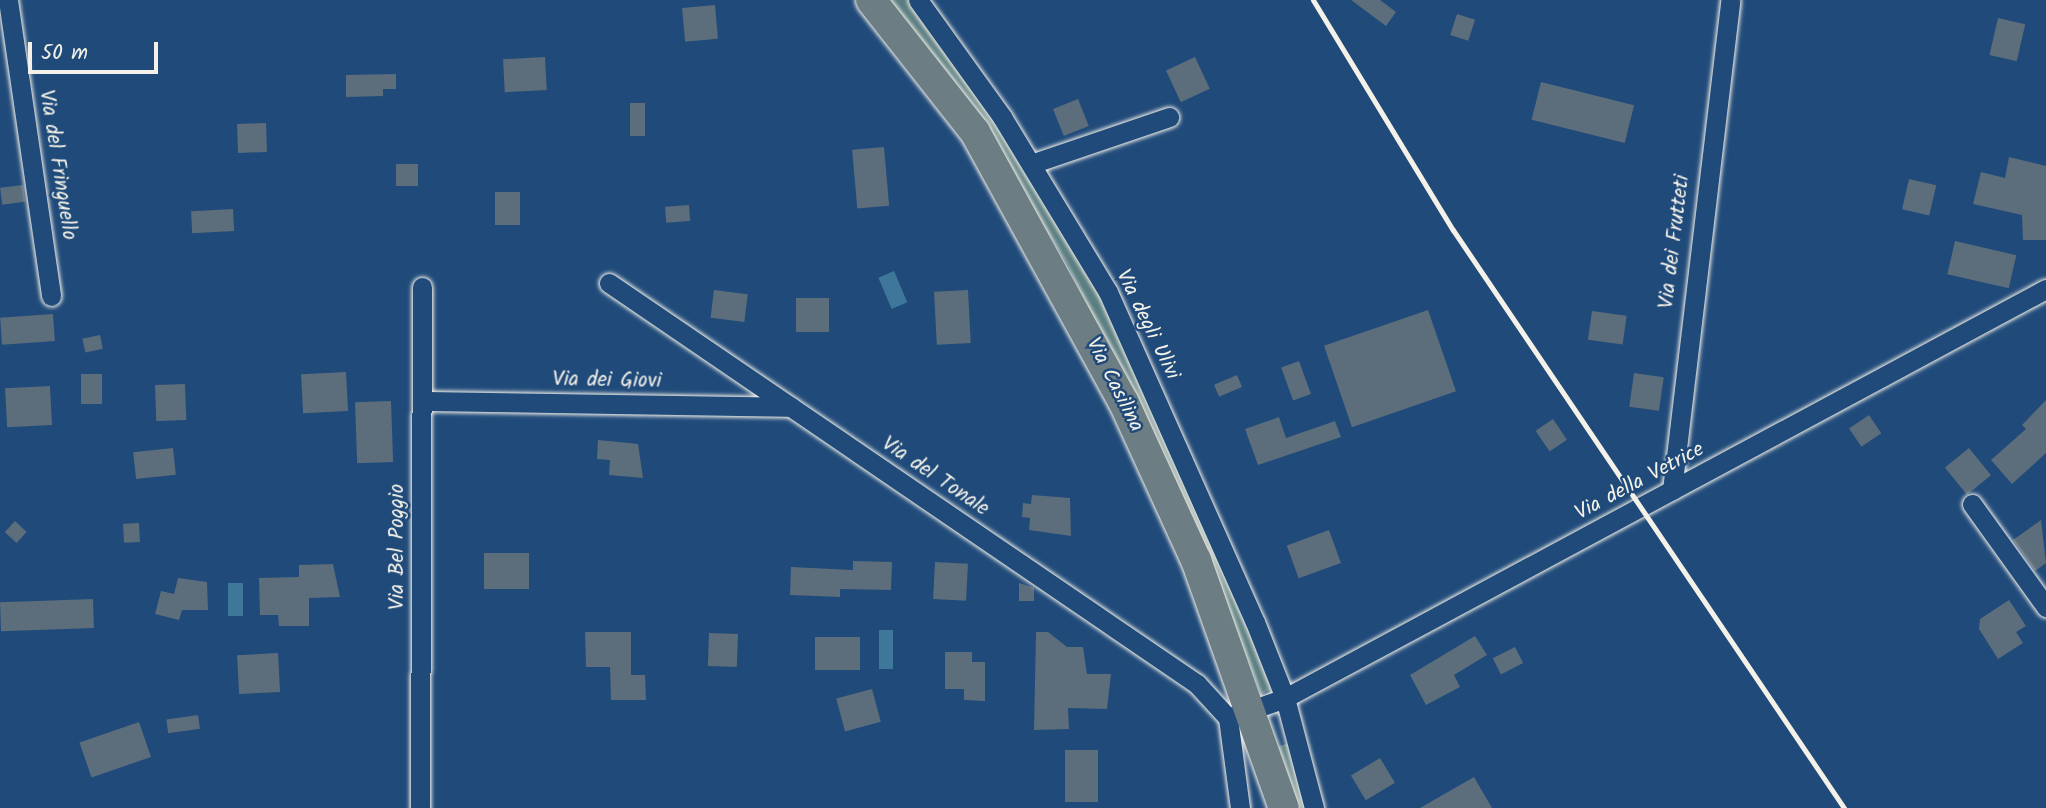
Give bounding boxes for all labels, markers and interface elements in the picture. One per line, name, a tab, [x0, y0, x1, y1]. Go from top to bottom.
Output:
scale bar	[32, 28, 161, 72]
text: 50 m	[41, 37, 88, 70]
street label: Via del Fringuello	[33, 88, 81, 242]
street label: Via dei Frutteti	[1654, 174, 1696, 310]
street label: Via degli Ulivi	[1109, 266, 1185, 384]
street label: Via Casilina	[1080, 334, 1148, 436]
street label: Via dei Giovi	[552, 367, 662, 395]
street label: Via del Tonale	[876, 432, 994, 522]
street label: Via della Vetrice	[1571, 437, 1709, 527]
street label: Via Bel Poggio	[385, 484, 411, 610]

